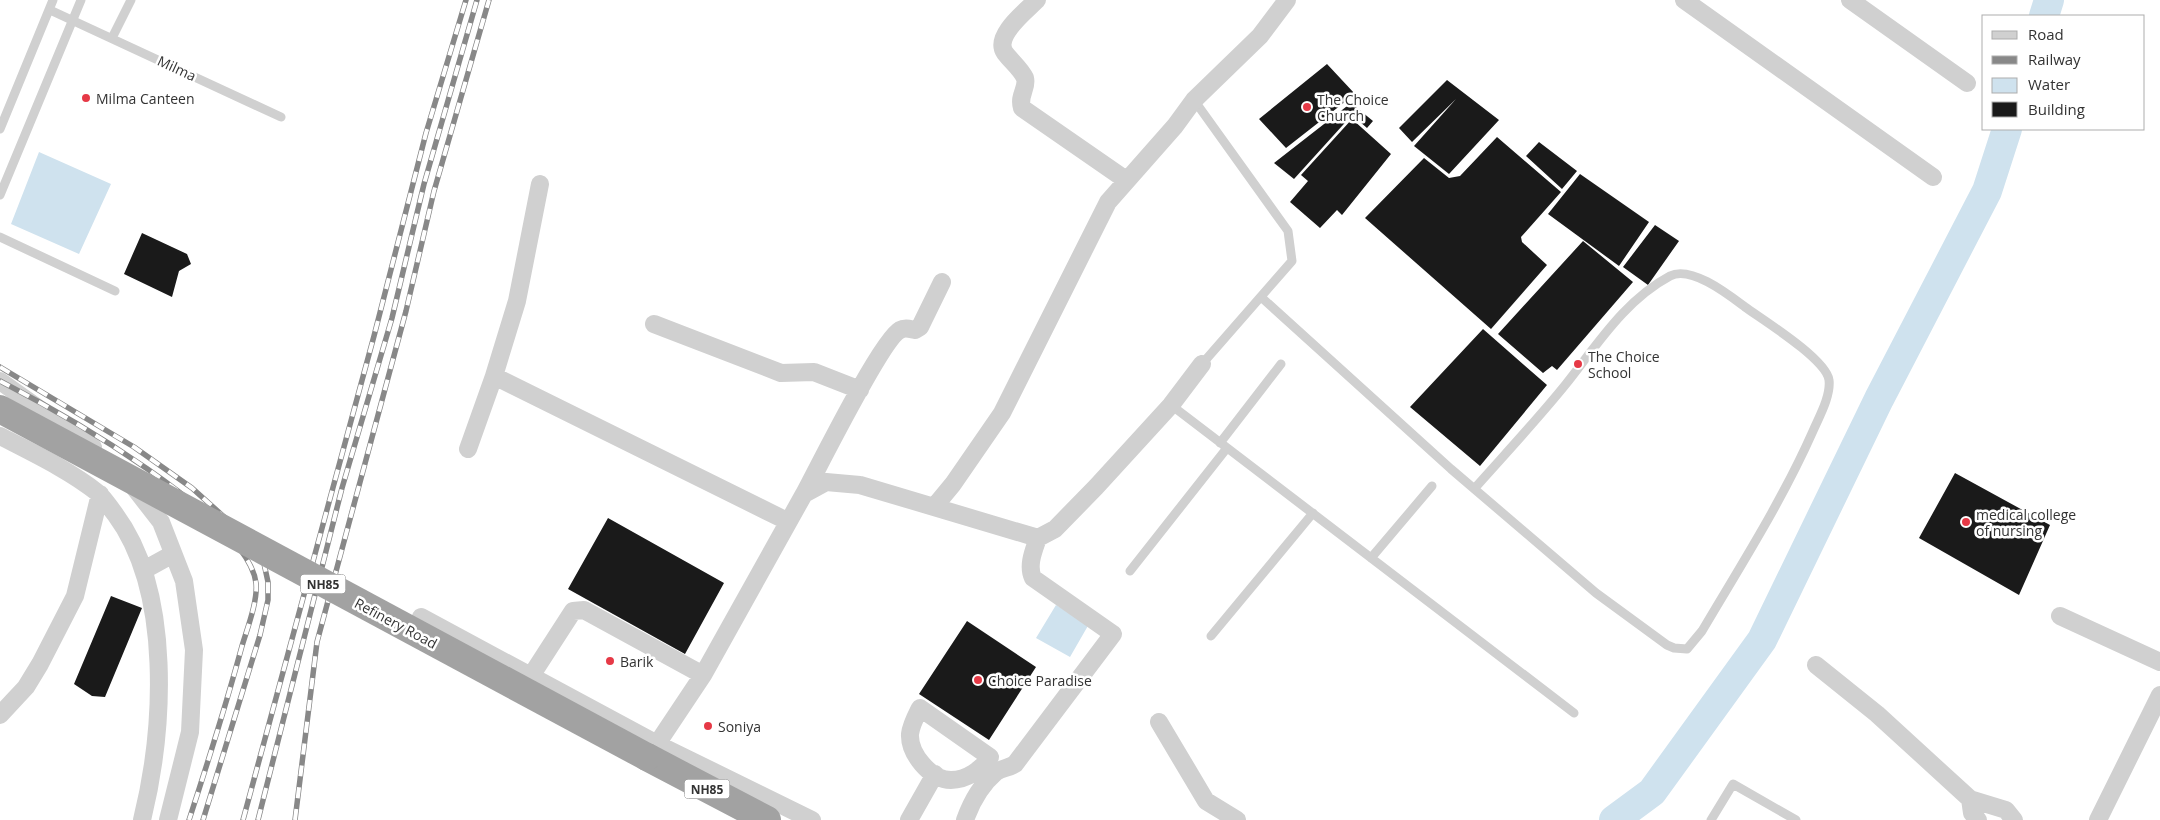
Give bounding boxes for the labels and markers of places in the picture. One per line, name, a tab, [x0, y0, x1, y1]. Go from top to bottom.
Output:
place label: Milma Canteen	[96, 89, 195, 108]
place label: The Choice Church	[1317, 90, 1389, 125]
marker: Milma Canteen	[80, 92, 92, 104]
marker: The Choice Church	[1301, 101, 1313, 113]
place label: The Choice School	[1588, 347, 1660, 382]
marker: The Choice School	[1572, 358, 1584, 370]
place label: medical college of nursing	[1976, 505, 2076, 540]
marker: medical college of nursing	[1960, 516, 1972, 528]
place label: Barik	[620, 652, 654, 671]
marker: Barik	[604, 655, 616, 667]
place label: Choice Paradise	[988, 671, 1092, 690]
marker: Choice Paradise	[972, 674, 984, 686]
place label: Soniya	[718, 717, 761, 736]
marker: Soniya	[702, 720, 714, 732]

